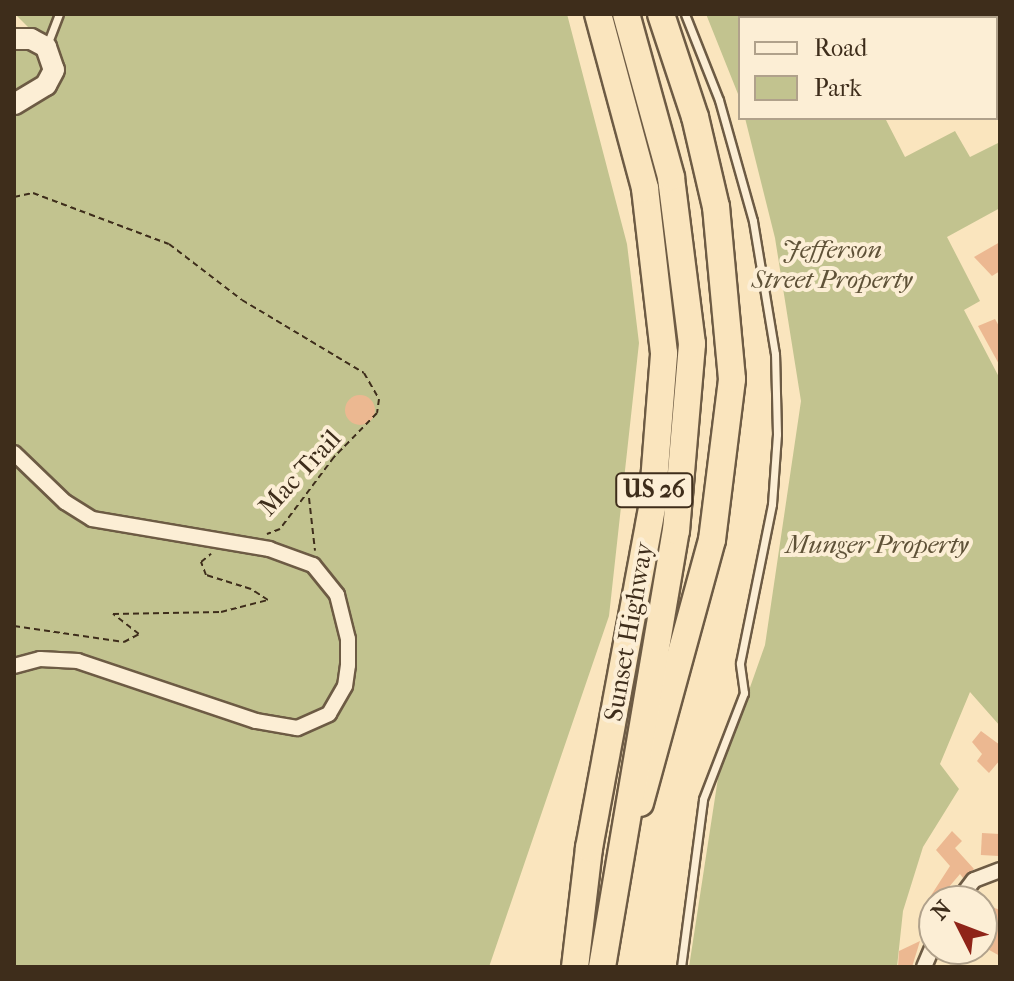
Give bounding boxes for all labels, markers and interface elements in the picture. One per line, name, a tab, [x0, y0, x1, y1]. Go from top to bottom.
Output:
legend	[738, 16, 998, 120]
text: Road	[814, 34, 867, 62]
text: Park	[814, 74, 862, 102]
park label: Jefferson Street Property	[751, 234, 913, 296]
street label: Mac Trail	[252, 423, 348, 523]
road number: US 26	[614, 470, 694, 510]
park label: Munger Property	[785, 529, 969, 561]
street label: Sunset Highway	[598, 540, 660, 724]
north arrow	[918, 885, 998, 965]
text: N	[926, 895, 957, 925]

